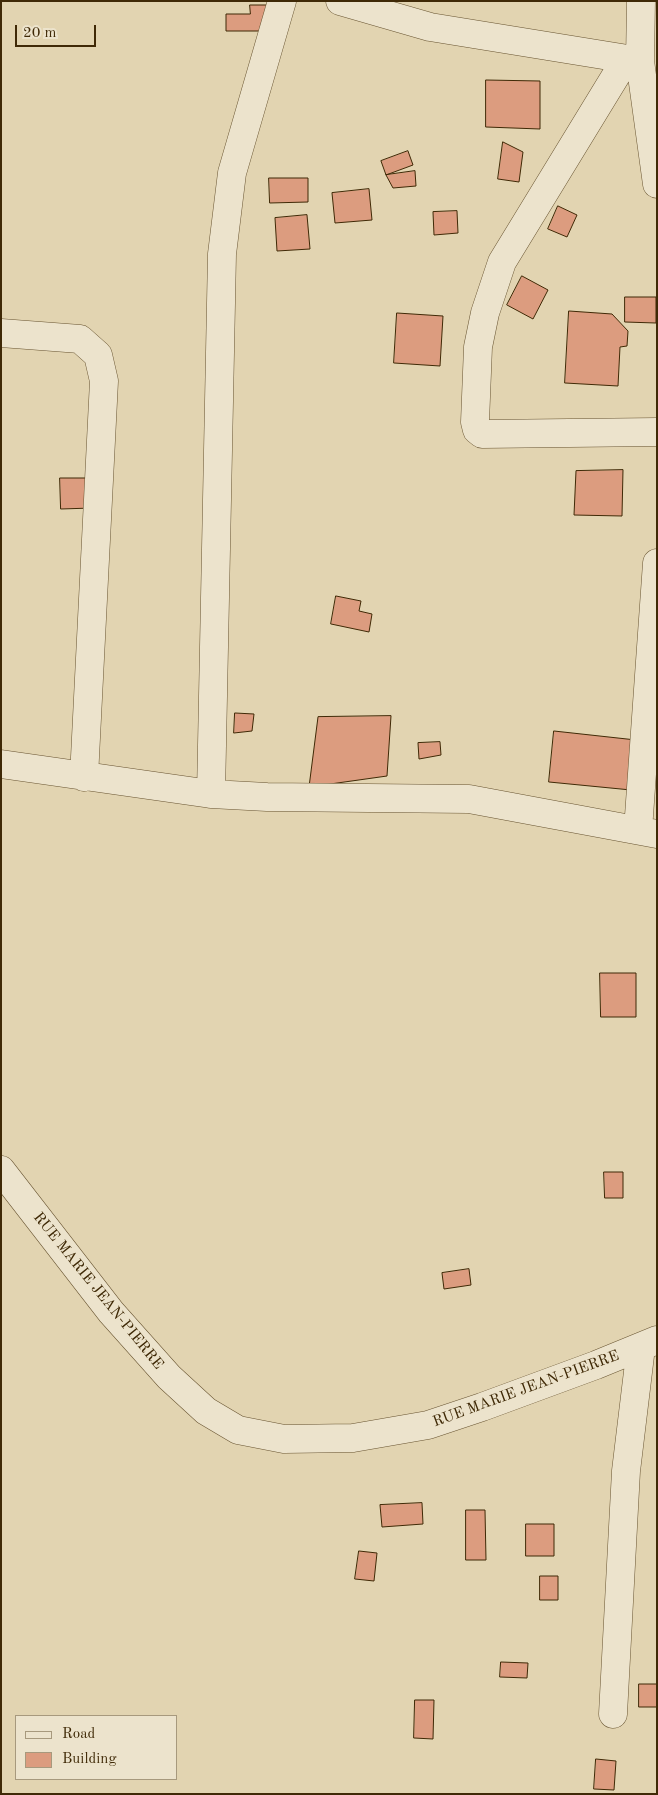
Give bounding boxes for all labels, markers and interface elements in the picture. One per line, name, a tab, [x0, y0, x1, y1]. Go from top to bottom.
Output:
scale bar	[18, 15, 99, 47]
text: 20 m	[23, 26, 57, 41]
street label: RUE MARIE JEAN-PIERRE	[29, 1209, 167, 1373]
street label: RUE MARIE JEAN-PIERRE	[430, 1347, 622, 1431]
legend	[15, 1715, 178, 1780]
text: Road	[62, 1727, 95, 1742]
text: Building	[62, 1752, 117, 1767]

